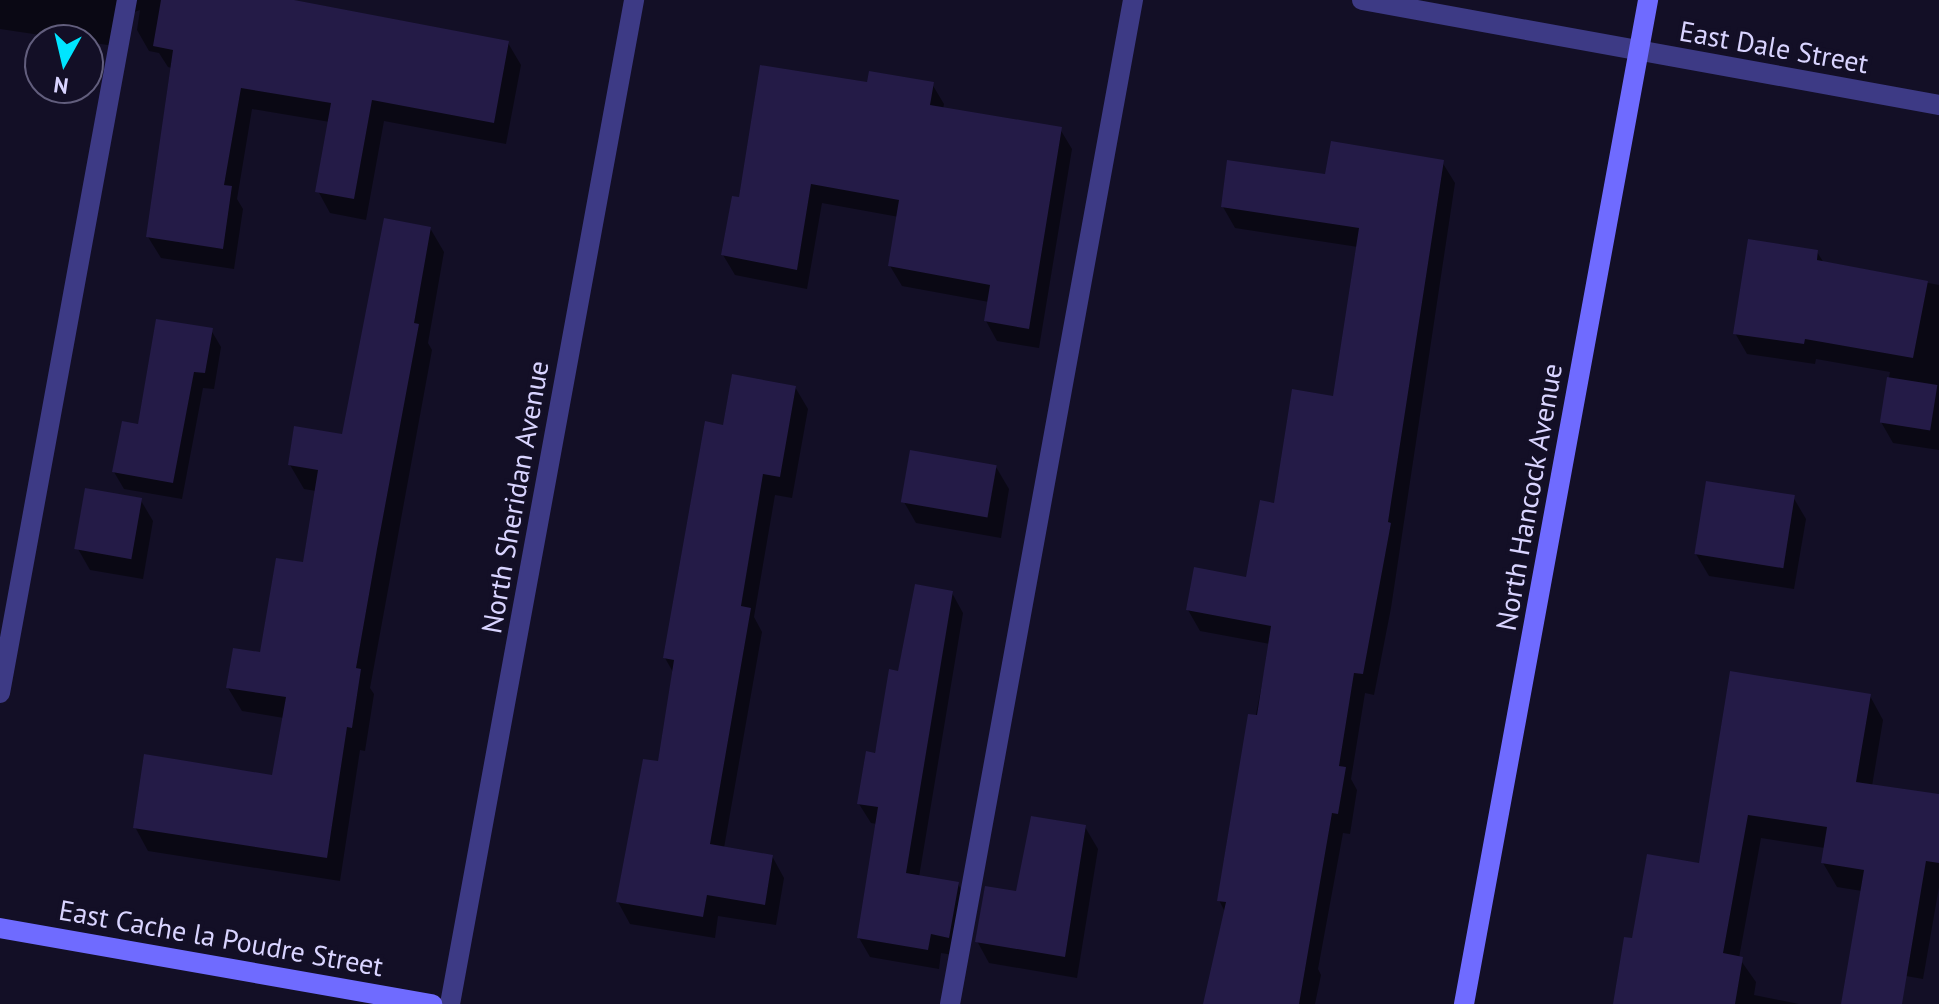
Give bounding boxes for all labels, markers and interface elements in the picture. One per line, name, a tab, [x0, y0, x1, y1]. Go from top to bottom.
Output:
street label: East Dale Street	[1677, 14, 1871, 80]
north arrow	[24, 24, 104, 104]
text: N	[52, 71, 70, 101]
street label: North Sheridan Avenue	[474, 358, 556, 636]
street label: North Hancock Avenue	[1489, 360, 1569, 634]
street label: East Cache la Poudre Street	[56, 893, 386, 983]

